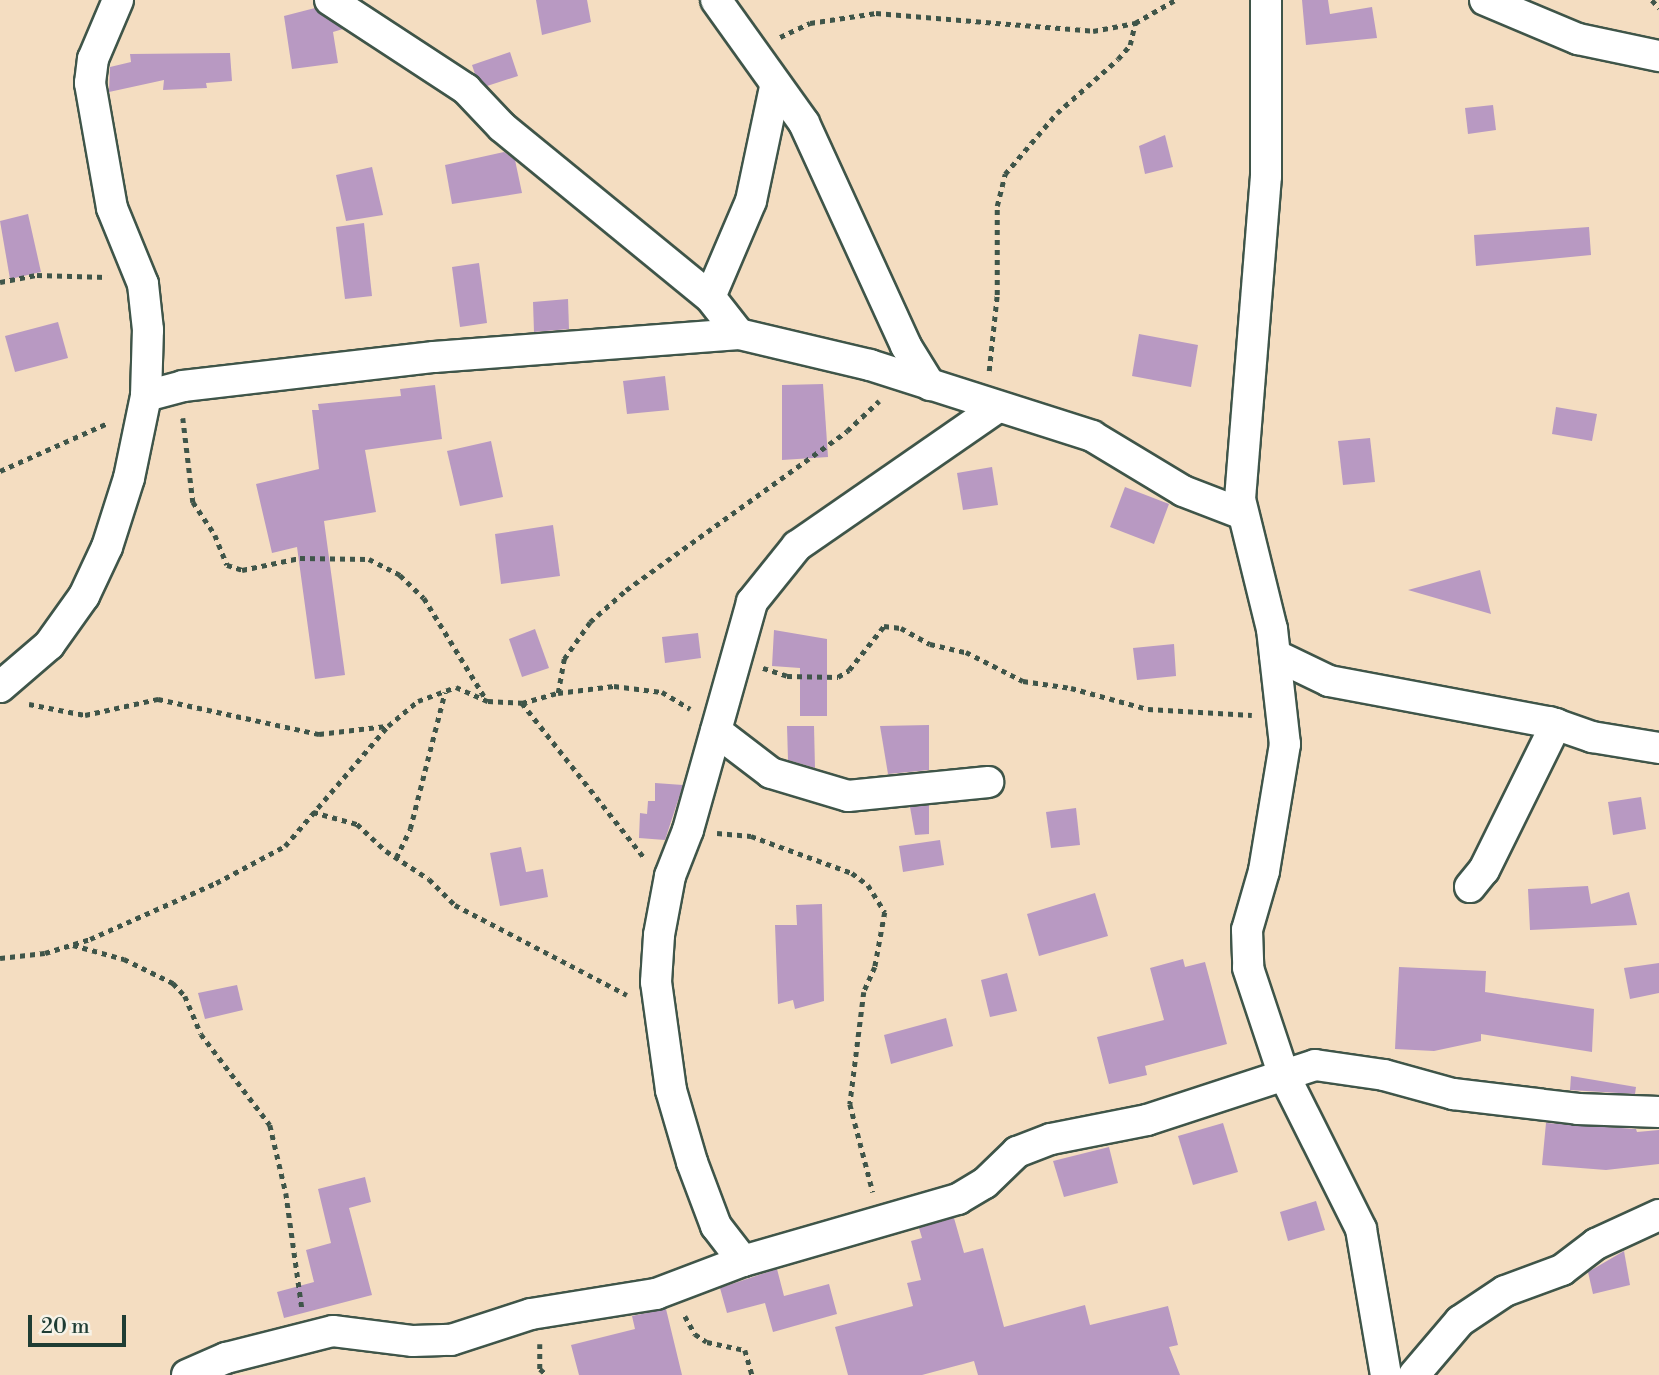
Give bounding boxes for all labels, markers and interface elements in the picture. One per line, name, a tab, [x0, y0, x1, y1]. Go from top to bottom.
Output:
scale bar	[32, 1302, 130, 1346]
text: 20 m	[41, 1314, 90, 1340]

